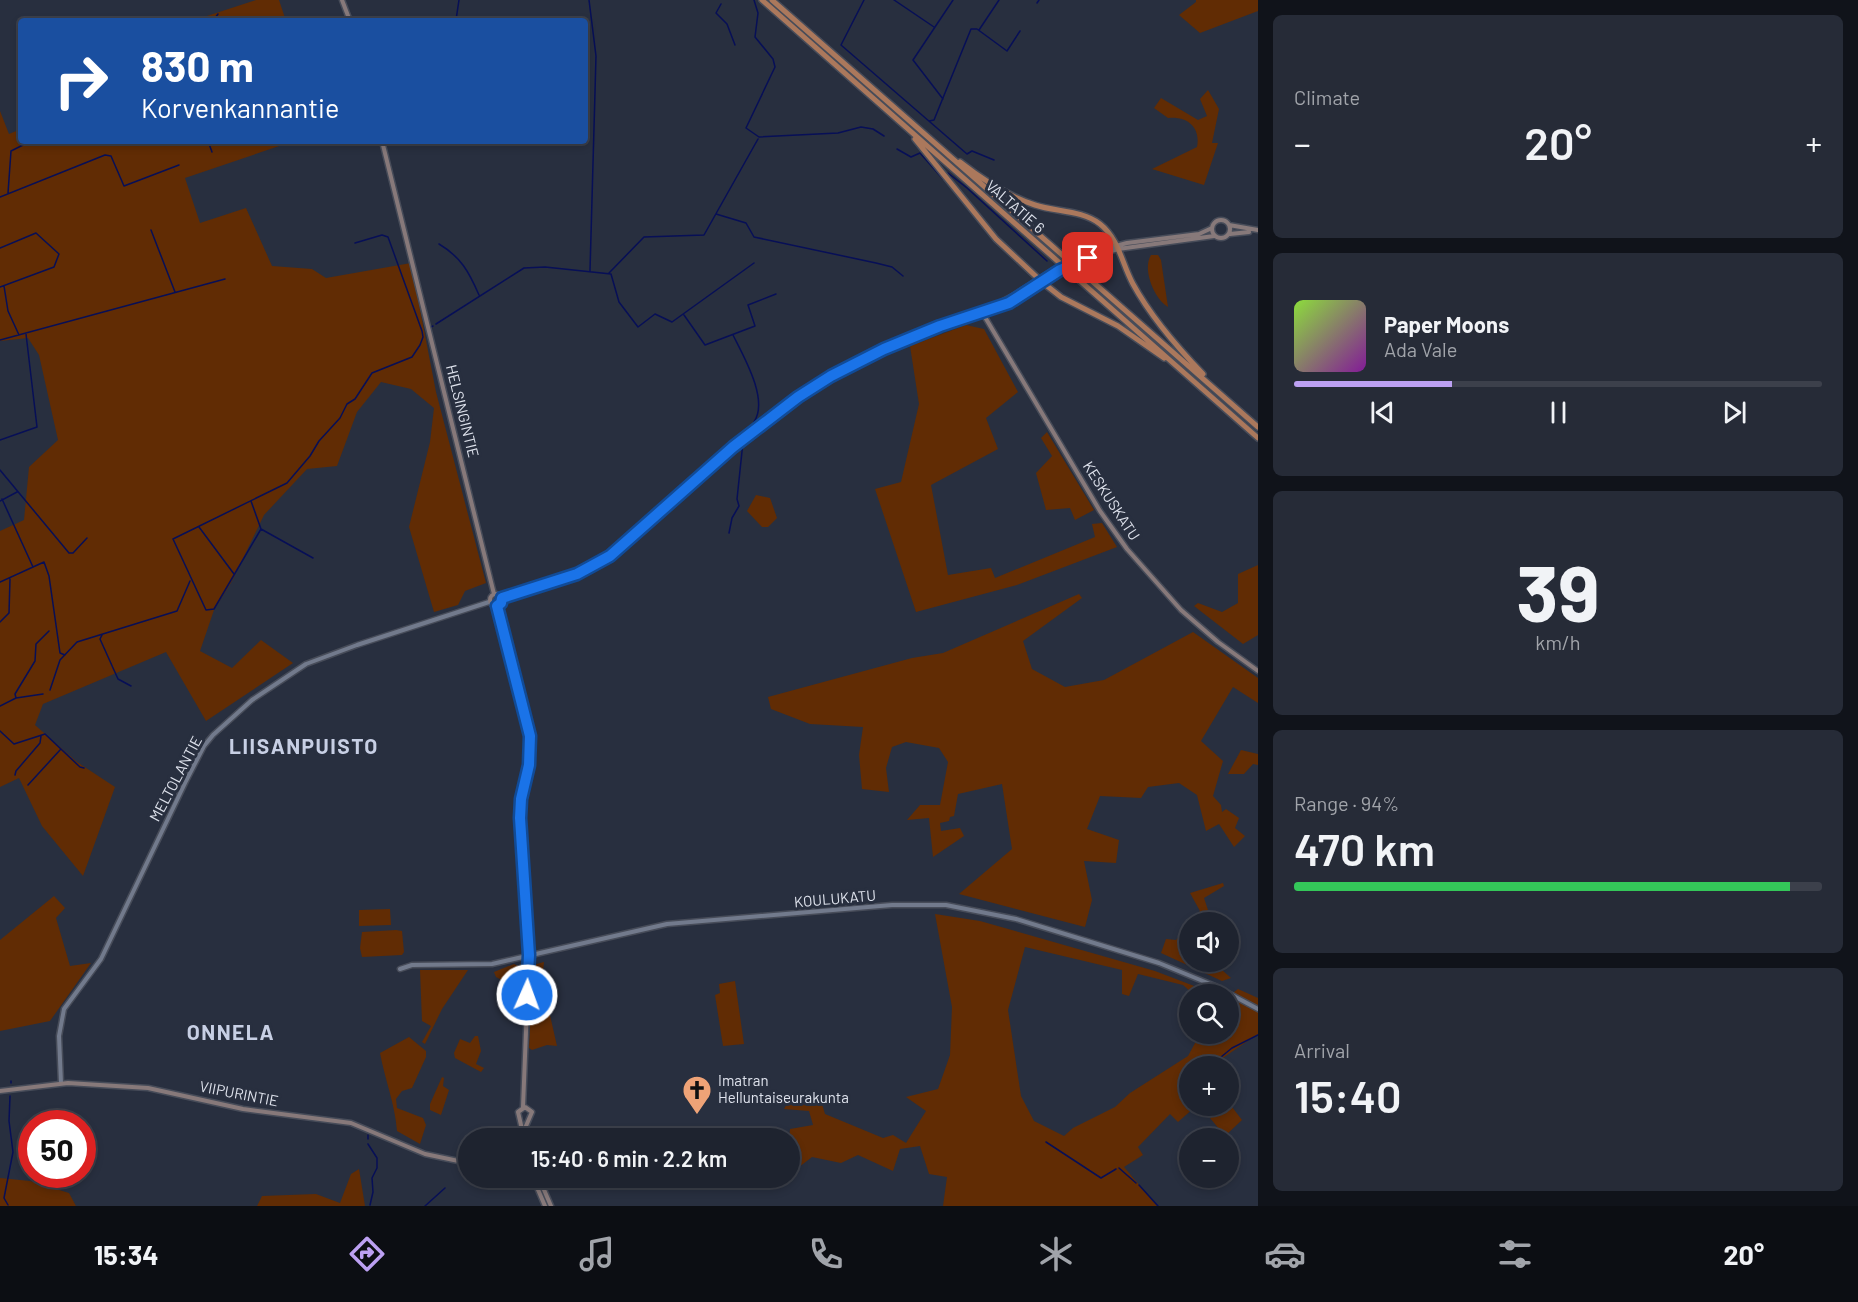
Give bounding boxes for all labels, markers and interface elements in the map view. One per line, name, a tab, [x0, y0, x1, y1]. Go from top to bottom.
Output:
text: 830 m	[141, 40, 254, 90]
icon: right	[42, 42, 120, 120]
text: Climate	[1294, 85, 1360, 109]
text: Korvenkannantie	[141, 91, 339, 123]
text: 20°	[1524, 115, 1592, 169]
text: −	[1294, 123, 1311, 163]
text: +	[1806, 123, 1822, 163]
street label: VALTATIE 6	[983, 176, 1049, 237]
pin	[1062, 232, 1113, 283]
icon: arrive	[1071, 241, 1104, 274]
text: Paper Moons	[1384, 311, 1509, 337]
text: Ada Vale	[1384, 337, 1457, 361]
street label: HELSINGINTIE	[443, 363, 483, 459]
icon: previous	[1366, 396, 1399, 429]
icon: pause	[1542, 396, 1575, 429]
icon: next	[1718, 396, 1751, 429]
street label: KESKUSKATU	[1080, 458, 1144, 543]
text: 39	[1516, 544, 1600, 638]
text: km/h	[1535, 630, 1581, 654]
street label: MELTOLANTIE	[145, 733, 205, 824]
district label: LIISANPUISTO	[229, 733, 379, 758]
text: Range · 94%	[1294, 791, 1399, 815]
text: 470 km	[1294, 821, 1435, 875]
street label: KOULUKATU	[793, 885, 877, 911]
map controls	[1179, 912, 1239, 1188]
button: sound	[1179, 912, 1239, 972]
position arrow	[495, 963, 559, 1027]
button: search	[1179, 984, 1239, 1044]
district label: ONNELA	[187, 1019, 275, 1044]
text: Arrival	[1294, 1038, 1350, 1062]
button: +	[1179, 1056, 1239, 1116]
text: 15:40	[1294, 1068, 1402, 1122]
place label: Imatran Helluntaiseurakunta	[718, 1071, 849, 1106]
church icon: Imatran Helluntaiseurakunta	[681, 1074, 713, 1116]
street label: VIIPURINTIE	[198, 1077, 280, 1109]
speed limit sign: 50	[18, 1110, 96, 1188]
button: −	[1179, 1128, 1239, 1188]
text: 15:40 · 6 min · 2.2 km	[531, 1145, 727, 1171]
icon: directions	[346, 1233, 388, 1275]
icon: music	[576, 1233, 618, 1275]
icon: phone	[805, 1233, 847, 1275]
icon: climate	[1035, 1233, 1077, 1275]
icon: car	[1264, 1233, 1306, 1275]
icon: filters	[1494, 1233, 1536, 1275]
text: 15:34	[94, 1238, 159, 1270]
text: 20°	[1723, 1238, 1764, 1270]

